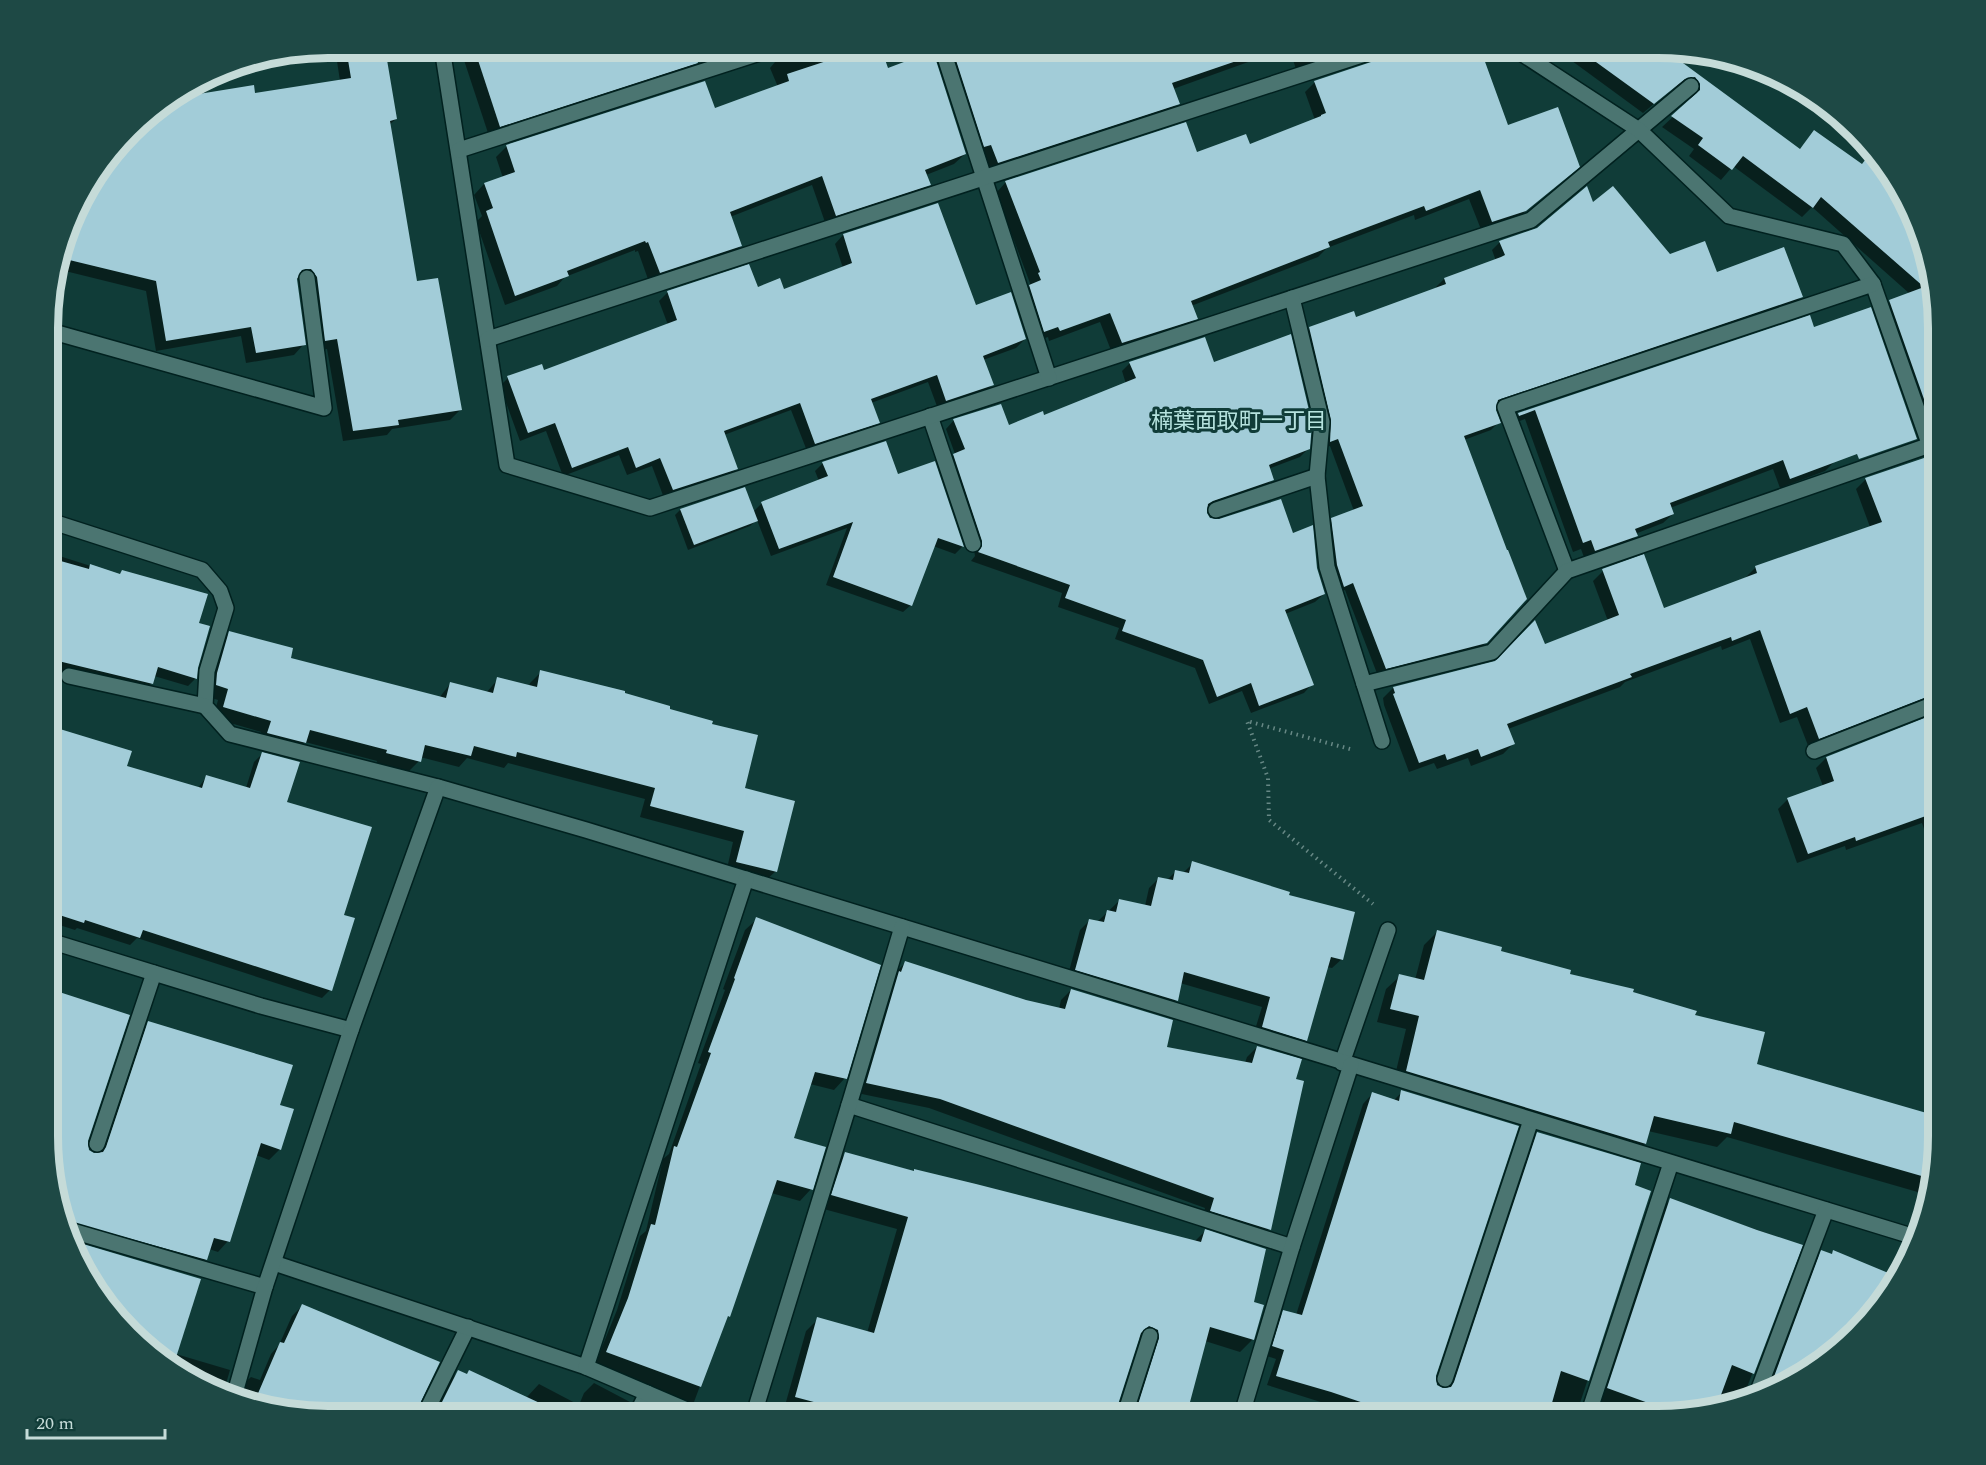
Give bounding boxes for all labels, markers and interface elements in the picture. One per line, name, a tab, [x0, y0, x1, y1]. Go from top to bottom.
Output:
district label: 楠葉面取町一丁目	[1151, 405, 1327, 438]
scale bar	[27, 1402, 165, 1440]
text: 20 m	[36, 1410, 74, 1437]

